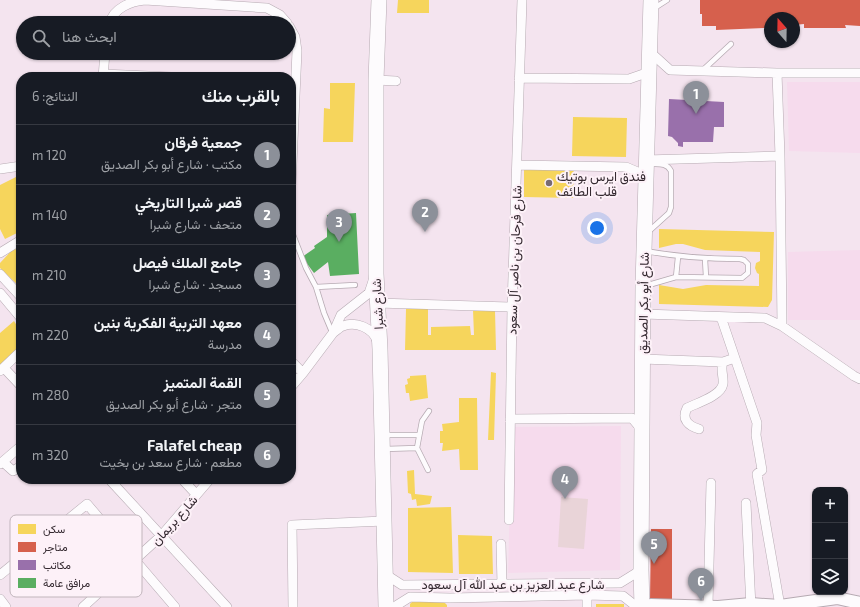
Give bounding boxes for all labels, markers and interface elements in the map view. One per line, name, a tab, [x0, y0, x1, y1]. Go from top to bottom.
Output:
north arrow	[764, 12, 800, 48]
search box	[16, 16, 296, 60]
icon: search	[30, 27, 52, 49]
text: ابحث هنا	[62, 27, 117, 45]
pin: 1	[683, 81, 709, 114]
text: بالقرب منك	[202, 85, 280, 105]
text: النتائج: 6	[32, 88, 78, 104]
text: جمعية فرقان	[164, 133, 242, 151]
text: 120 m	[32, 147, 67, 163]
text: 1	[264, 147, 270, 163]
text: مكتب · شارع أبو بكر الصديق	[101, 156, 242, 172]
place label: فندق ايرس بوتيك قلب الطائف	[557, 168, 646, 199]
marker: فندق ايرس بوتيك قلب الطائف	[544, 178, 554, 188]
street label: شارع فرحان بن ناصر آل سعود	[503, 185, 527, 335]
text: قصر شبرا التاريخي	[135, 193, 242, 211]
pin: 2	[412, 199, 438, 232]
text: 140 m	[32, 207, 67, 223]
text: 2	[263, 207, 271, 223]
pin: 3	[326, 209, 352, 242]
text: متحف · شارع شبرا	[150, 216, 242, 232]
your location	[587, 218, 607, 238]
street label: شارع أبو بكر الصديق	[634, 252, 654, 354]
text: جامع الملك فيصل	[133, 253, 242, 271]
text: 210 m	[32, 267, 67, 283]
text: 3	[263, 267, 271, 283]
text: مسجد · شارع شبرا	[149, 276, 242, 292]
street label: شارع شبرا	[368, 278, 388, 330]
text: معهد التربية الفكرية بنين	[94, 313, 242, 331]
text: 220 m	[32, 327, 69, 343]
text: 4	[263, 327, 271, 343]
text: مدرسة	[208, 336, 242, 352]
text: القمة المتميز	[163, 373, 242, 391]
text: 280 m	[32, 387, 69, 403]
text: 5	[263, 387, 271, 403]
text: متجر · شارع أبو بكر الصديق	[106, 396, 242, 412]
text: Falafel cheap	[147, 436, 242, 454]
text: 320 m	[32, 447, 69, 463]
text: 6	[263, 447, 271, 463]
text: مطعم · شارع سعد بن بخيت	[100, 454, 242, 470]
pin: 4	[552, 466, 578, 499]
map controls	[812, 487, 848, 595]
button: +	[812, 487, 848, 523]
street label: شارع بريمان	[147, 492, 202, 550]
legend	[10, 515, 142, 597]
text: سكن	[43, 522, 66, 536]
button: −	[812, 523, 848, 559]
pin: 5	[641, 531, 667, 564]
text: متاجر	[42, 540, 68, 554]
text: مكاتب	[43, 558, 71, 572]
button: layers	[812, 559, 848, 595]
pin: 6	[688, 568, 714, 601]
text: مرافق عامة	[43, 576, 90, 590]
street label: شارع عبد العزيز بن عبد الله آل سعود	[421, 576, 605, 594]

